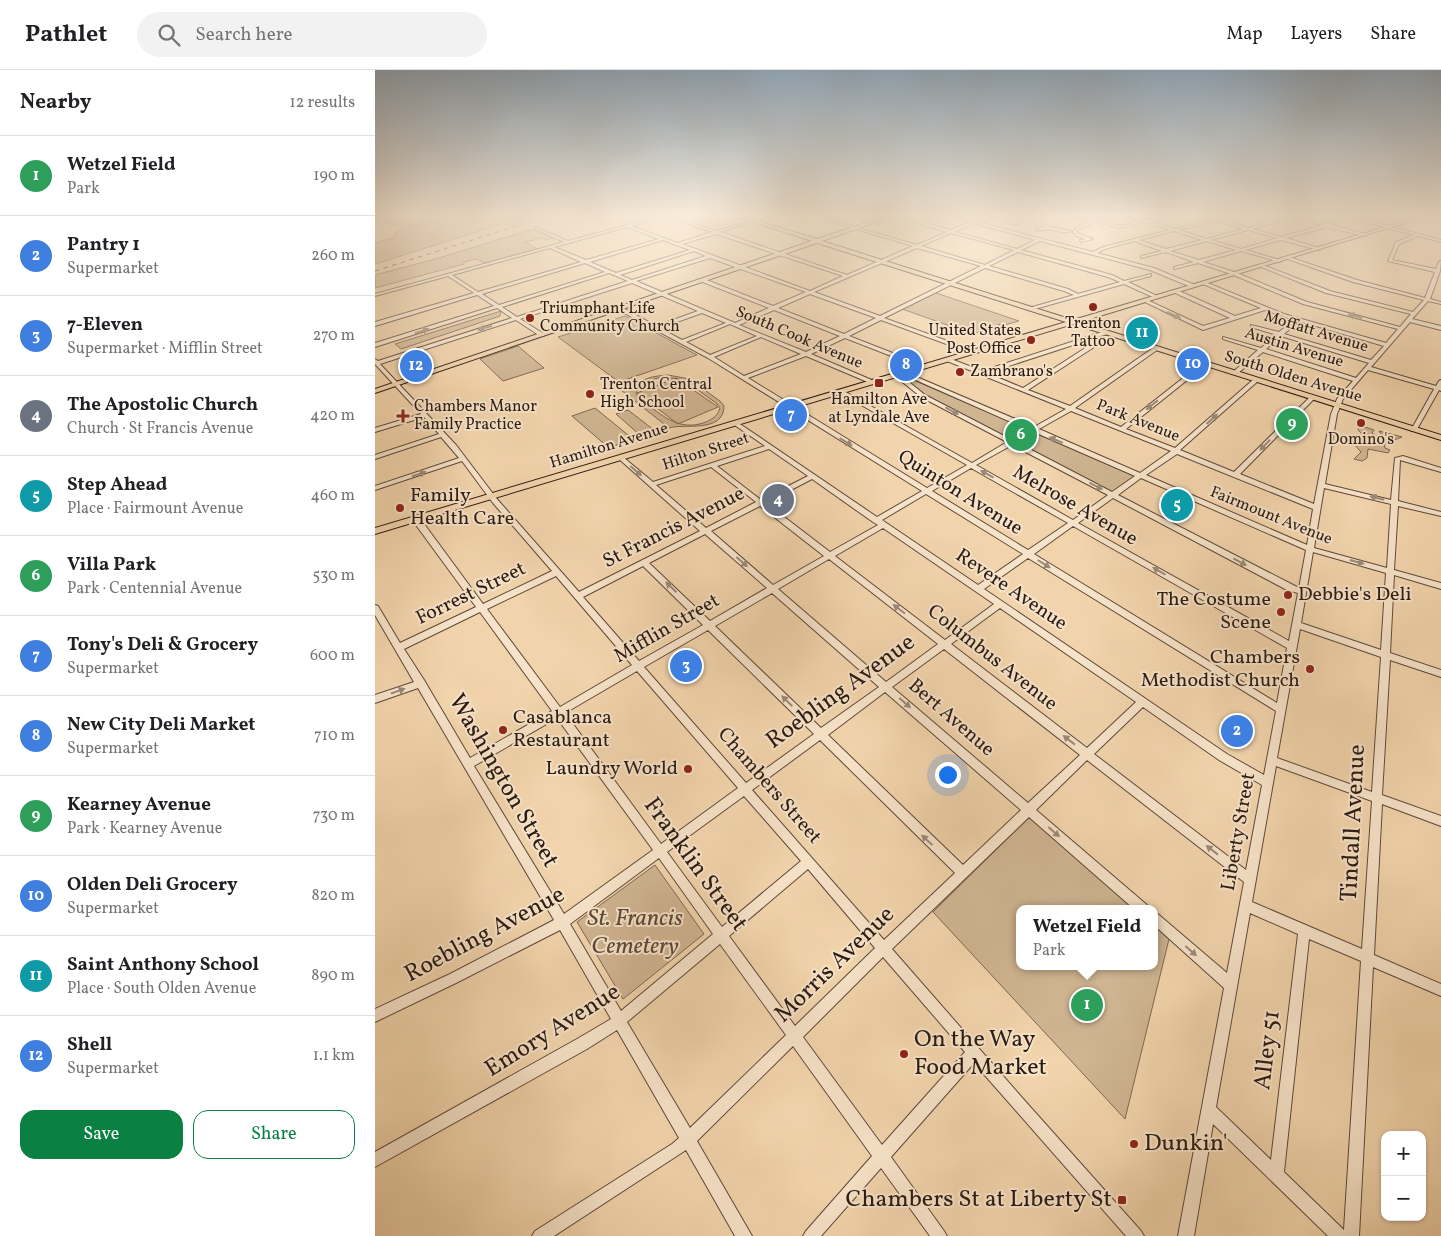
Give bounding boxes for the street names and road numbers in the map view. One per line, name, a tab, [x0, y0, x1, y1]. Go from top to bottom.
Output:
street label: South Cook Avenue	[732, 301, 866, 375]
street label: Moffatt Avenue	[1261, 306, 1371, 358]
street label: Austin Avenue	[1242, 323, 1346, 373]
street label: South Olden Avenue	[1221, 346, 1365, 408]
street label: Park Avenue	[1093, 394, 1183, 448]
street label: Hamilton Avenue	[547, 418, 671, 474]
street label: Hilton Street	[660, 427, 753, 476]
street label: Quinton Avenue	[892, 443, 1028, 543]
street label: Melrose Avenue	[1007, 459, 1143, 553]
street label: St Francis Avenue	[598, 480, 750, 576]
street label: Fairmount Avenue	[1207, 481, 1335, 551]
street label: Revere Avenue	[949, 542, 1073, 638]
street label: Forrest Street	[411, 555, 531, 633]
street label: Mifflin Street	[609, 587, 725, 671]
street label: Columbus Avenue	[921, 598, 1063, 718]
street label: Roebling Avenue	[759, 626, 923, 758]
street label: Bert Avenue	[902, 672, 1000, 764]
street label: Washington Street	[439, 688, 567, 874]
street label: Chambers Street	[710, 722, 828, 850]
street label: Tindall Avenue	[1333, 743, 1375, 903]
street label: Liberty Street	[1215, 771, 1263, 893]
street label: Franklin Street	[635, 791, 755, 939]
street label: Roebling Avenue	[399, 878, 571, 992]
street label: Morris Avenue	[767, 899, 903, 1031]
street label: Emory Avenue	[479, 976, 627, 1086]
street label: Alley 51	[1246, 1008, 1290, 1092]

